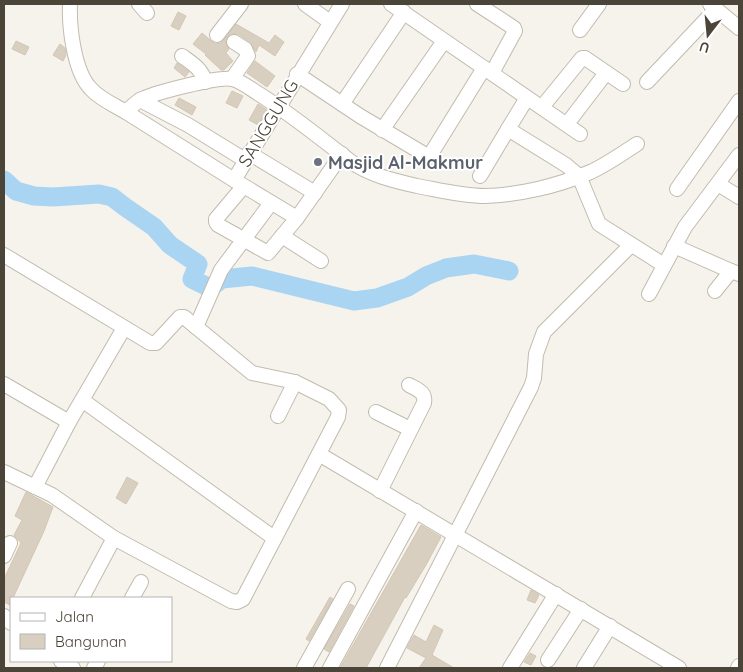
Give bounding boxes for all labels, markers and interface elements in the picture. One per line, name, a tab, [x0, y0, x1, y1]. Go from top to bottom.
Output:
north arrow	[683, 10, 733, 60]
text: U	[697, 37, 712, 58]
street label: SANGGUNG	[233, 75, 303, 171]
place label: Masjid Al-Makmur	[328, 151, 483, 174]
marker: Masjid Al-Makmur	[312, 156, 324, 168]
legend	[10, 597, 172, 662]
text: Jalan	[55, 607, 94, 626]
text: Bangunan	[55, 632, 127, 651]

